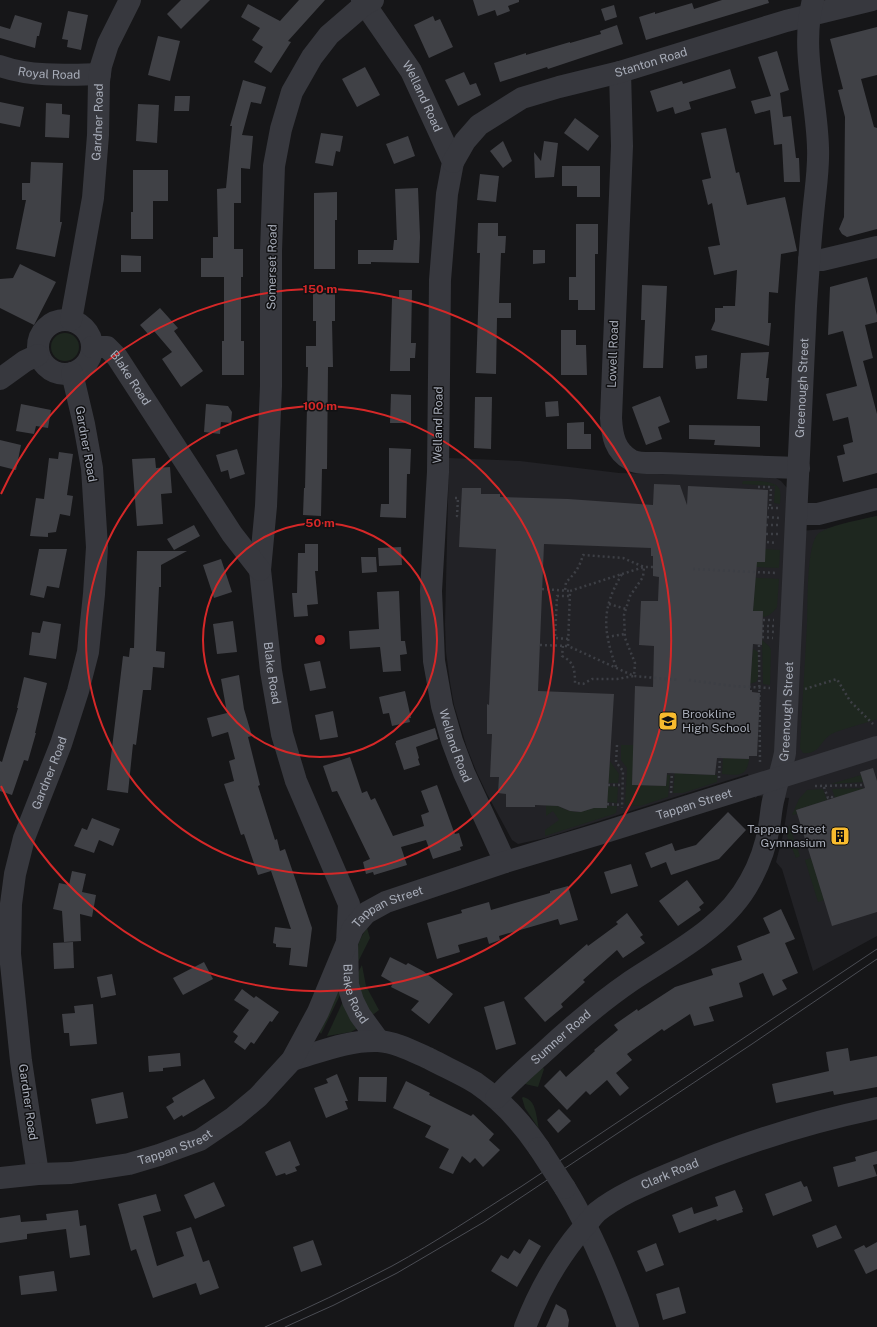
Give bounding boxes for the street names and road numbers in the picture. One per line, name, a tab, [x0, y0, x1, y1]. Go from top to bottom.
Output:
street label: Stanton Road	[613, 45, 689, 80]
street label: Welland Road	[399, 58, 445, 134]
street label: Royal Road	[17, 64, 81, 82]
street label: Gardner Road	[89, 83, 106, 161]
street label: Somerset Road	[264, 224, 280, 310]
street label: Lowell Road	[605, 320, 621, 388]
street label: Greenough Street	[793, 337, 812, 438]
street label: Blake Road	[107, 347, 154, 408]
street label: Welland Road	[430, 386, 446, 464]
street label: Gardner Road	[72, 405, 100, 483]
street label: Blake Road	[261, 641, 284, 705]
street label: Greenough Street	[776, 661, 796, 763]
street label: Welland Road	[436, 707, 474, 785]
street label: Gardner Road	[29, 735, 70, 812]
street label: Tappan Street	[654, 786, 734, 823]
street label: Tappan Street	[349, 883, 425, 931]
street label: Blake Road	[340, 964, 371, 1027]
street label: Sumner Road	[528, 1007, 594, 1067]
street label: Gardner Road	[16, 1063, 40, 1141]
street label: Tappan Street	[136, 1126, 215, 1168]
street label: Clark Road	[639, 1156, 701, 1192]

